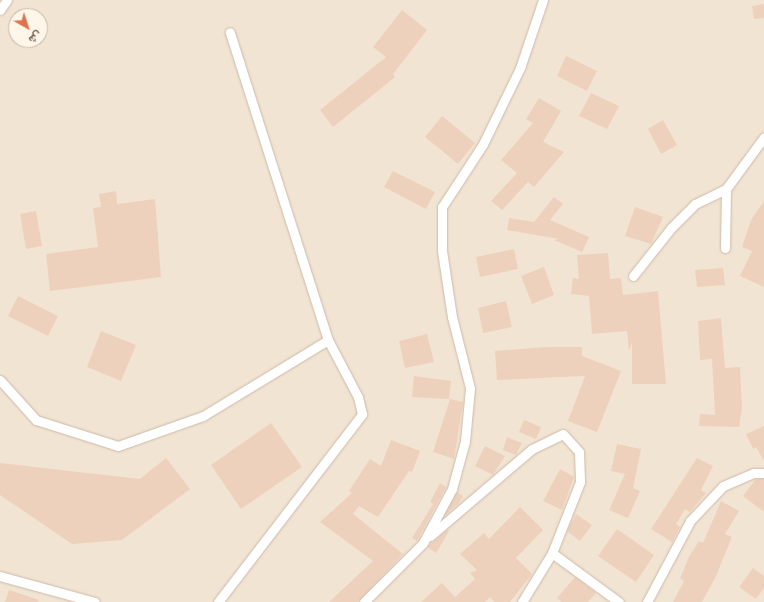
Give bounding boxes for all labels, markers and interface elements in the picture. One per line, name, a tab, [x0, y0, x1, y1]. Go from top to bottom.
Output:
north arrow	[8, 8, 48, 48]
text: ش	[25, 27, 44, 46]

